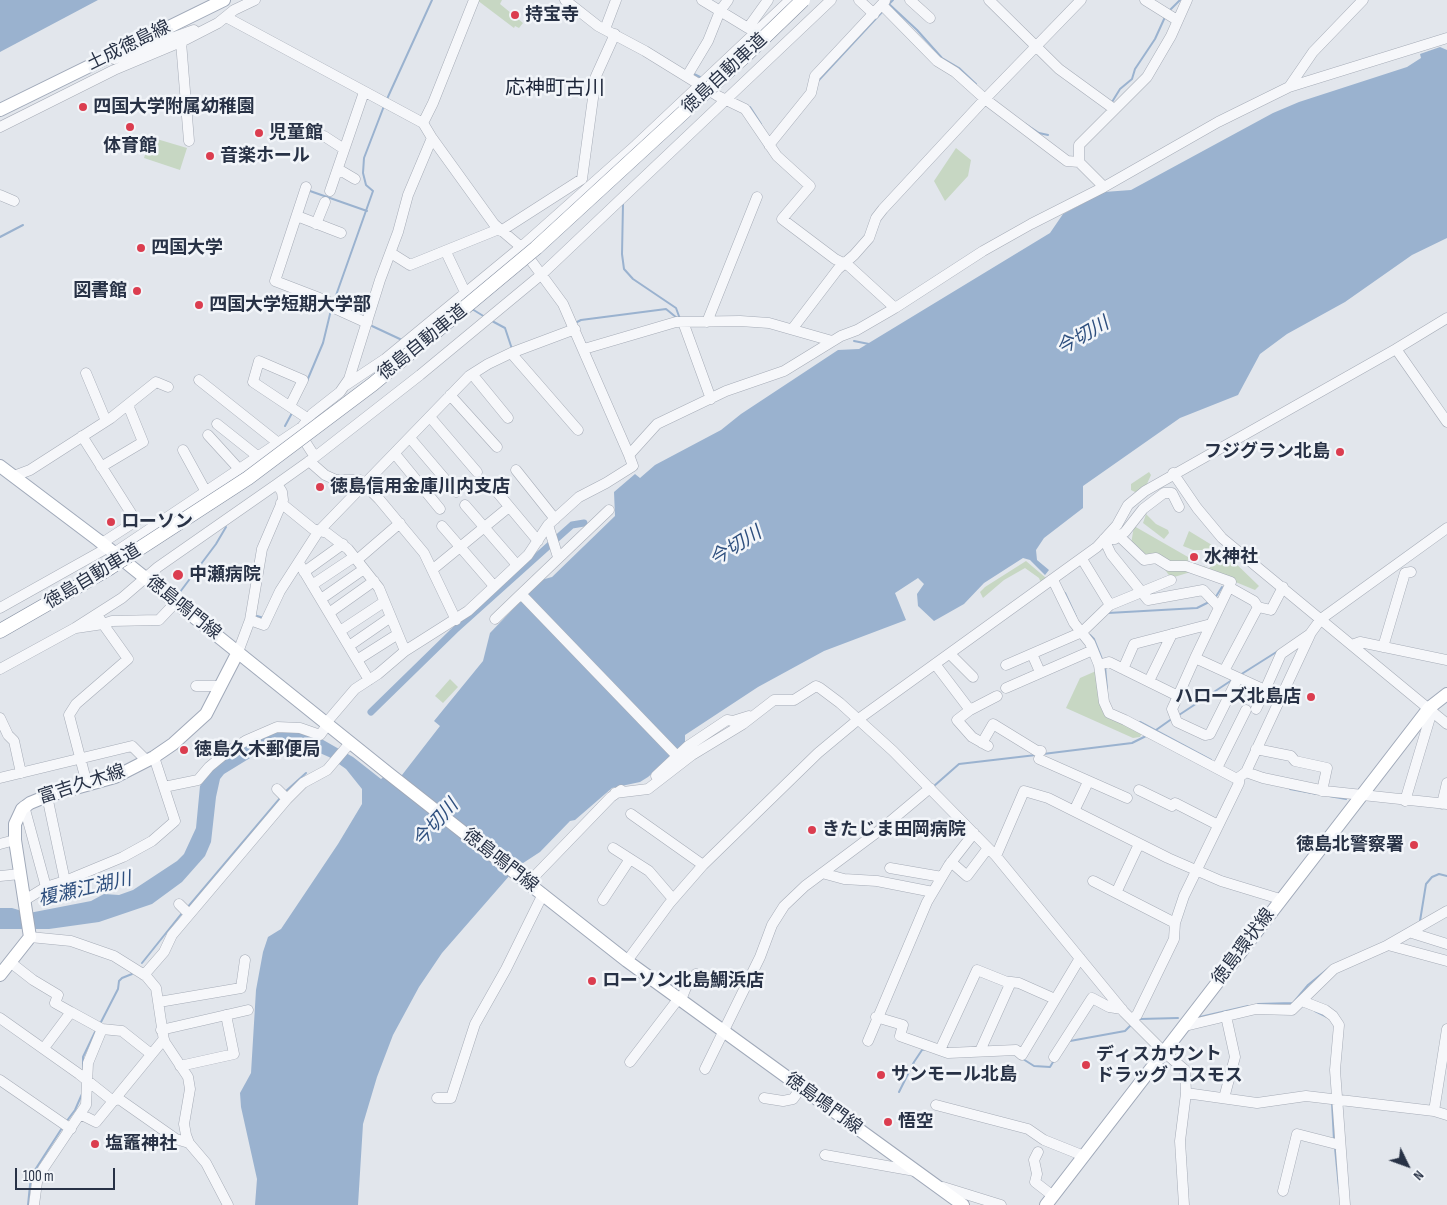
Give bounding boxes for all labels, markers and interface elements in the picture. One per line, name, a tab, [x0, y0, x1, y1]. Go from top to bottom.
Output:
place label: 持宝寺	[525, 4, 579, 26]
marker: 持宝寺	[509, 9, 521, 21]
street label: 土成徳島線	[84, 17, 174, 75]
street label: 徳島自動車道	[678, 29, 772, 119]
district label: 応神町古川	[505, 77, 605, 101]
place label: 四国大学附属幼稚園	[93, 96, 255, 118]
marker: 四国大学附属幼稚園	[77, 101, 89, 113]
marker: 体育館	[124, 121, 136, 133]
place label: 児童館	[269, 122, 323, 144]
marker: 児童館	[253, 127, 265, 139]
place label: 体育館	[103, 135, 157, 157]
place label: 音楽ホール	[220, 145, 310, 167]
marker: 音楽ホール	[204, 150, 216, 162]
place label: 四国大学	[151, 237, 223, 259]
marker: 四国大学	[135, 242, 147, 254]
place label: 図書館	[73, 280, 127, 302]
marker: 図書館	[131, 285, 143, 297]
place label: 四国大学短期大学部	[209, 294, 371, 316]
marker: 四国大学短期大学部	[193, 299, 205, 311]
street label: 徳島自動車道	[374, 301, 472, 385]
water label: 今切川	[1053, 313, 1113, 361]
place label: フジグラン北島	[1204, 441, 1330, 463]
marker: フジグラン北島	[1334, 446, 1346, 458]
place label: 徳島信用金庫川内支店	[330, 476, 510, 498]
marker: 徳島信用金庫川内支店	[314, 481, 326, 493]
place label: ローソン	[121, 511, 193, 533]
marker: ローソン	[105, 516, 117, 528]
water label: 今切川	[706, 522, 766, 572]
street label: 徳島自動車道	[41, 540, 145, 614]
place label: 水神社	[1204, 546, 1258, 568]
marker: 水神社	[1188, 551, 1200, 563]
place label: 中瀬病院	[189, 564, 261, 586]
marker: 中瀬病院	[171, 568, 185, 582]
street label: 徳島鳴門線	[141, 571, 225, 645]
place label: ハローズ北島店	[1175, 686, 1301, 708]
marker: ハローズ北島店	[1305, 691, 1317, 703]
place label: 徳島久木郵便局	[194, 739, 320, 761]
marker: 徳島久木郵便局	[178, 744, 190, 756]
street label: 富吉久木線	[36, 761, 128, 809]
water label: 今切川	[408, 795, 464, 853]
place label: きたじま田岡病院	[822, 819, 966, 841]
marker: きたじま田岡病院	[806, 824, 818, 836]
street label: 徳島鳴門線	[458, 825, 542, 897]
place label: 徳島北警察署	[1296, 834, 1404, 856]
marker: 徳島北警察署	[1408, 839, 1420, 851]
water label: 榎瀬江湖川	[36, 868, 134, 912]
street label: 徳島環状線	[1208, 905, 1280, 989]
place label: ローソン北島鯛浜店	[602, 970, 764, 992]
marker: ローソン北島鯛浜店	[586, 975, 598, 987]
place label: ディスカウント ドラッグ コスモス	[1096, 1044, 1243, 1086]
marker: ディスカウント ドラッグ コスモス	[1080, 1059, 1092, 1071]
place label: サンモール北島	[891, 1064, 1017, 1086]
street label: 徳島鳴門線	[780, 1069, 866, 1139]
marker: サンモール北島	[875, 1069, 887, 1081]
place label: 悟空	[898, 1111, 934, 1133]
marker: 悟空	[882, 1116, 894, 1128]
place label: 塩竈神社	[105, 1133, 177, 1155]
marker: 塩竈神社	[89, 1138, 101, 1150]
north arrow	[1382, 1140, 1432, 1190]
scale bar	[18, 1158, 118, 1190]
text: 100 m	[23, 1167, 54, 1186]
text: N	[1410, 1167, 1427, 1184]

